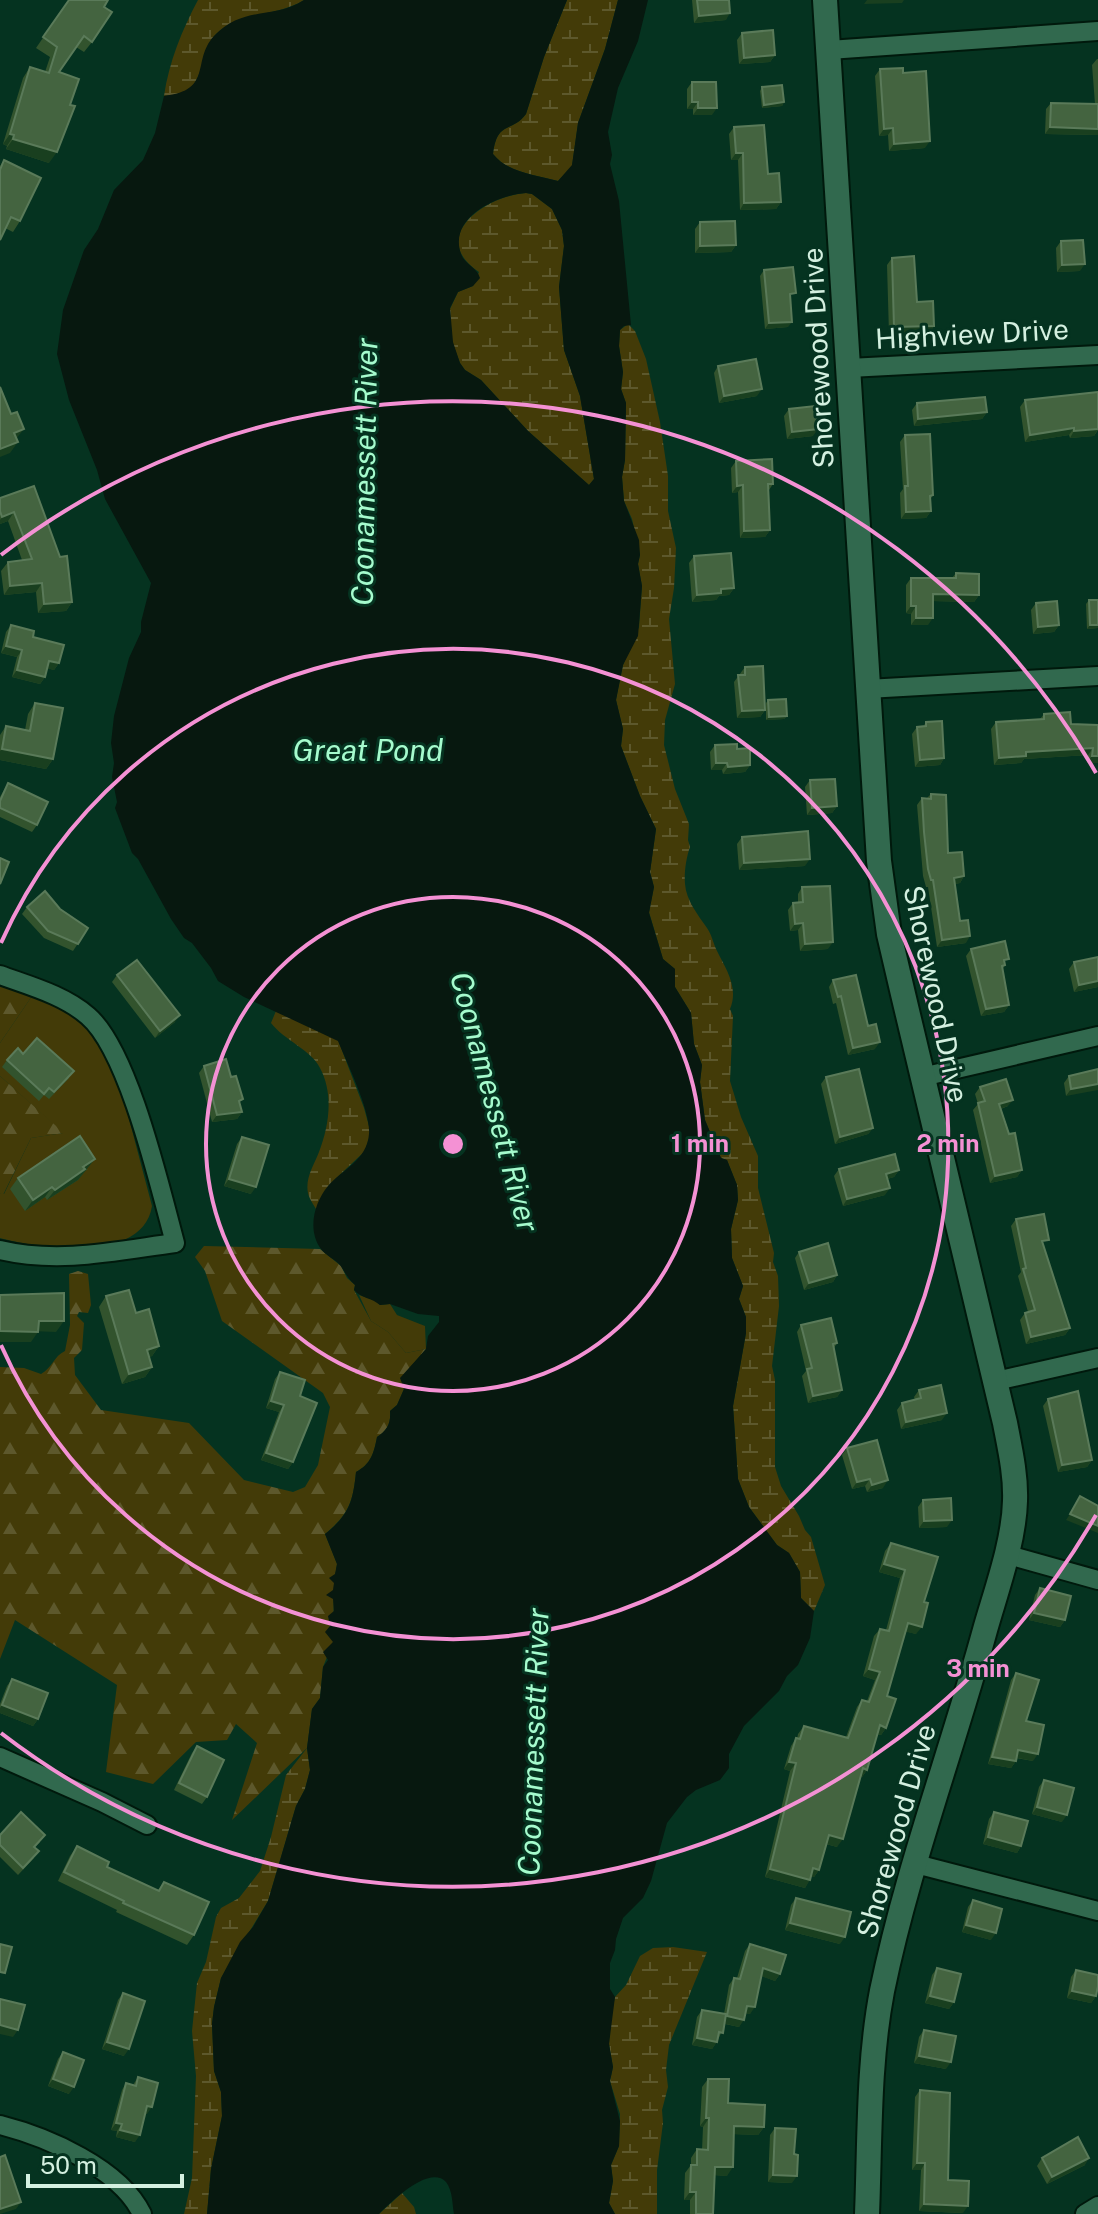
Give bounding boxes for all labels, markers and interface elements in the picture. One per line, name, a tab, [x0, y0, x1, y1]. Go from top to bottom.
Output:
street label: Shorewood Drive	[795, 247, 840, 469]
street label: Highview Drive	[874, 312, 1070, 355]
water label: Coonamessett River	[344, 337, 384, 606]
water label: Great Pond	[293, 732, 443, 768]
street label: Shorewood Drive	[897, 882, 976, 1105]
water label: Coonamessett River	[443, 968, 547, 1236]
text: 1 min	[671, 1129, 729, 1157]
text: 2 min	[917, 1129, 979, 1157]
centre of rings	[439, 1130, 467, 1158]
water label: Coonamessett River	[510, 1607, 556, 1876]
text: 3 min	[946, 1654, 1010, 1682]
street label: Shorewood Drive	[849, 1720, 942, 1942]
scale bar	[28, 2138, 182, 2188]
text: 50 m	[40, 2151, 97, 2179]

